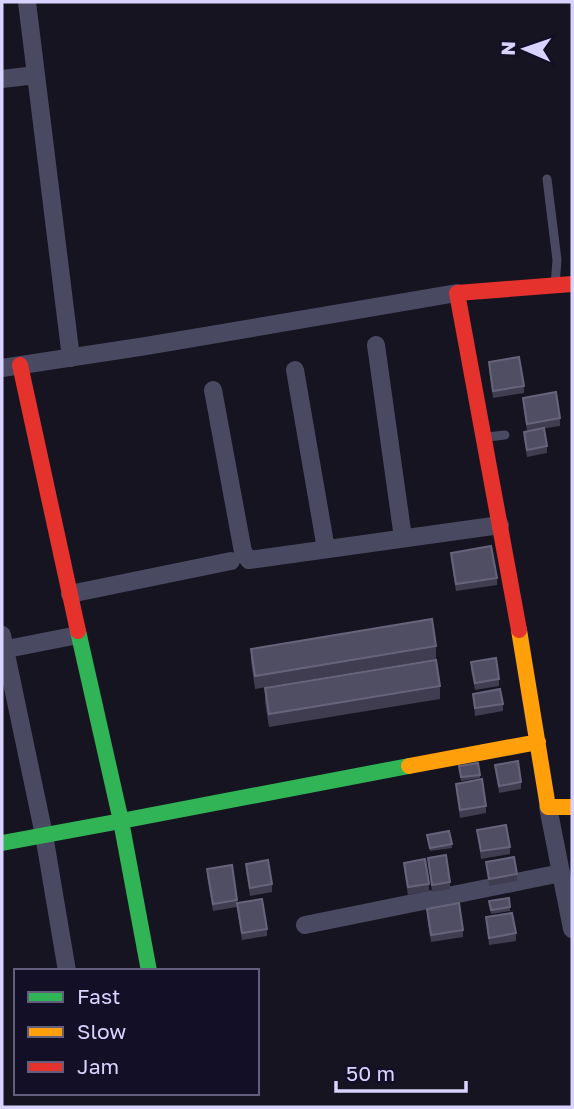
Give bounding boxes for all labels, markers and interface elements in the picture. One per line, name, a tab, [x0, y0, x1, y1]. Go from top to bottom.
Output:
north arrow	[490, 14, 560, 84]
text: N	[496, 41, 519, 56]
legend	[14, 969, 259, 1095]
text: Fast	[77, 983, 120, 1009]
text: Slow	[77, 1018, 126, 1044]
scale bar	[336, 1050, 466, 1094]
text: Jam	[77, 1053, 119, 1079]
text: 50 m	[346, 1060, 395, 1086]

